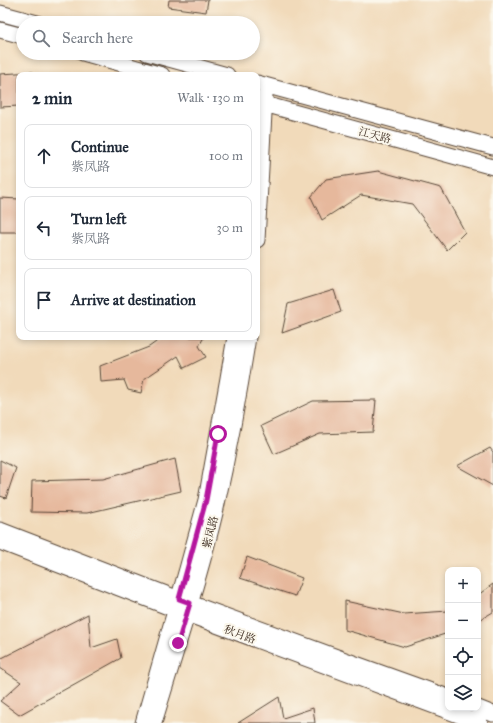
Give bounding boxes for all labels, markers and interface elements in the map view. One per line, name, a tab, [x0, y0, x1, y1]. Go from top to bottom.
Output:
search box	[16, 16, 260, 60]
icon: search	[30, 27, 52, 49]
text: Search here	[62, 29, 133, 47]
text: 2 min	[32, 88, 72, 109]
text: Walk · 130 m	[177, 90, 244, 106]
street label: 江天路	[357, 125, 392, 146]
text: Continue	[71, 138, 129, 156]
icon: ahead	[33, 145, 55, 167]
text: 100 m	[209, 148, 243, 164]
text: 紫凤路	[71, 159, 110, 175]
text: Turn left	[71, 210, 127, 228]
icon: left	[33, 217, 55, 239]
text: 30 m	[217, 220, 243, 236]
text: 紫凤路	[71, 231, 110, 247]
icon: arrive	[33, 289, 55, 311]
text: Arrive at destination	[71, 291, 196, 309]
route start	[209, 425, 227, 443]
street label: 紫凤路	[200, 515, 221, 550]
map controls	[445, 567, 481, 711]
button: +	[445, 567, 481, 603]
button: −	[445, 603, 481, 639]
street label: 秋月路	[222, 623, 258, 646]
route end	[169, 634, 187, 652]
button: locate	[445, 639, 481, 675]
button: layers	[445, 675, 481, 711]

